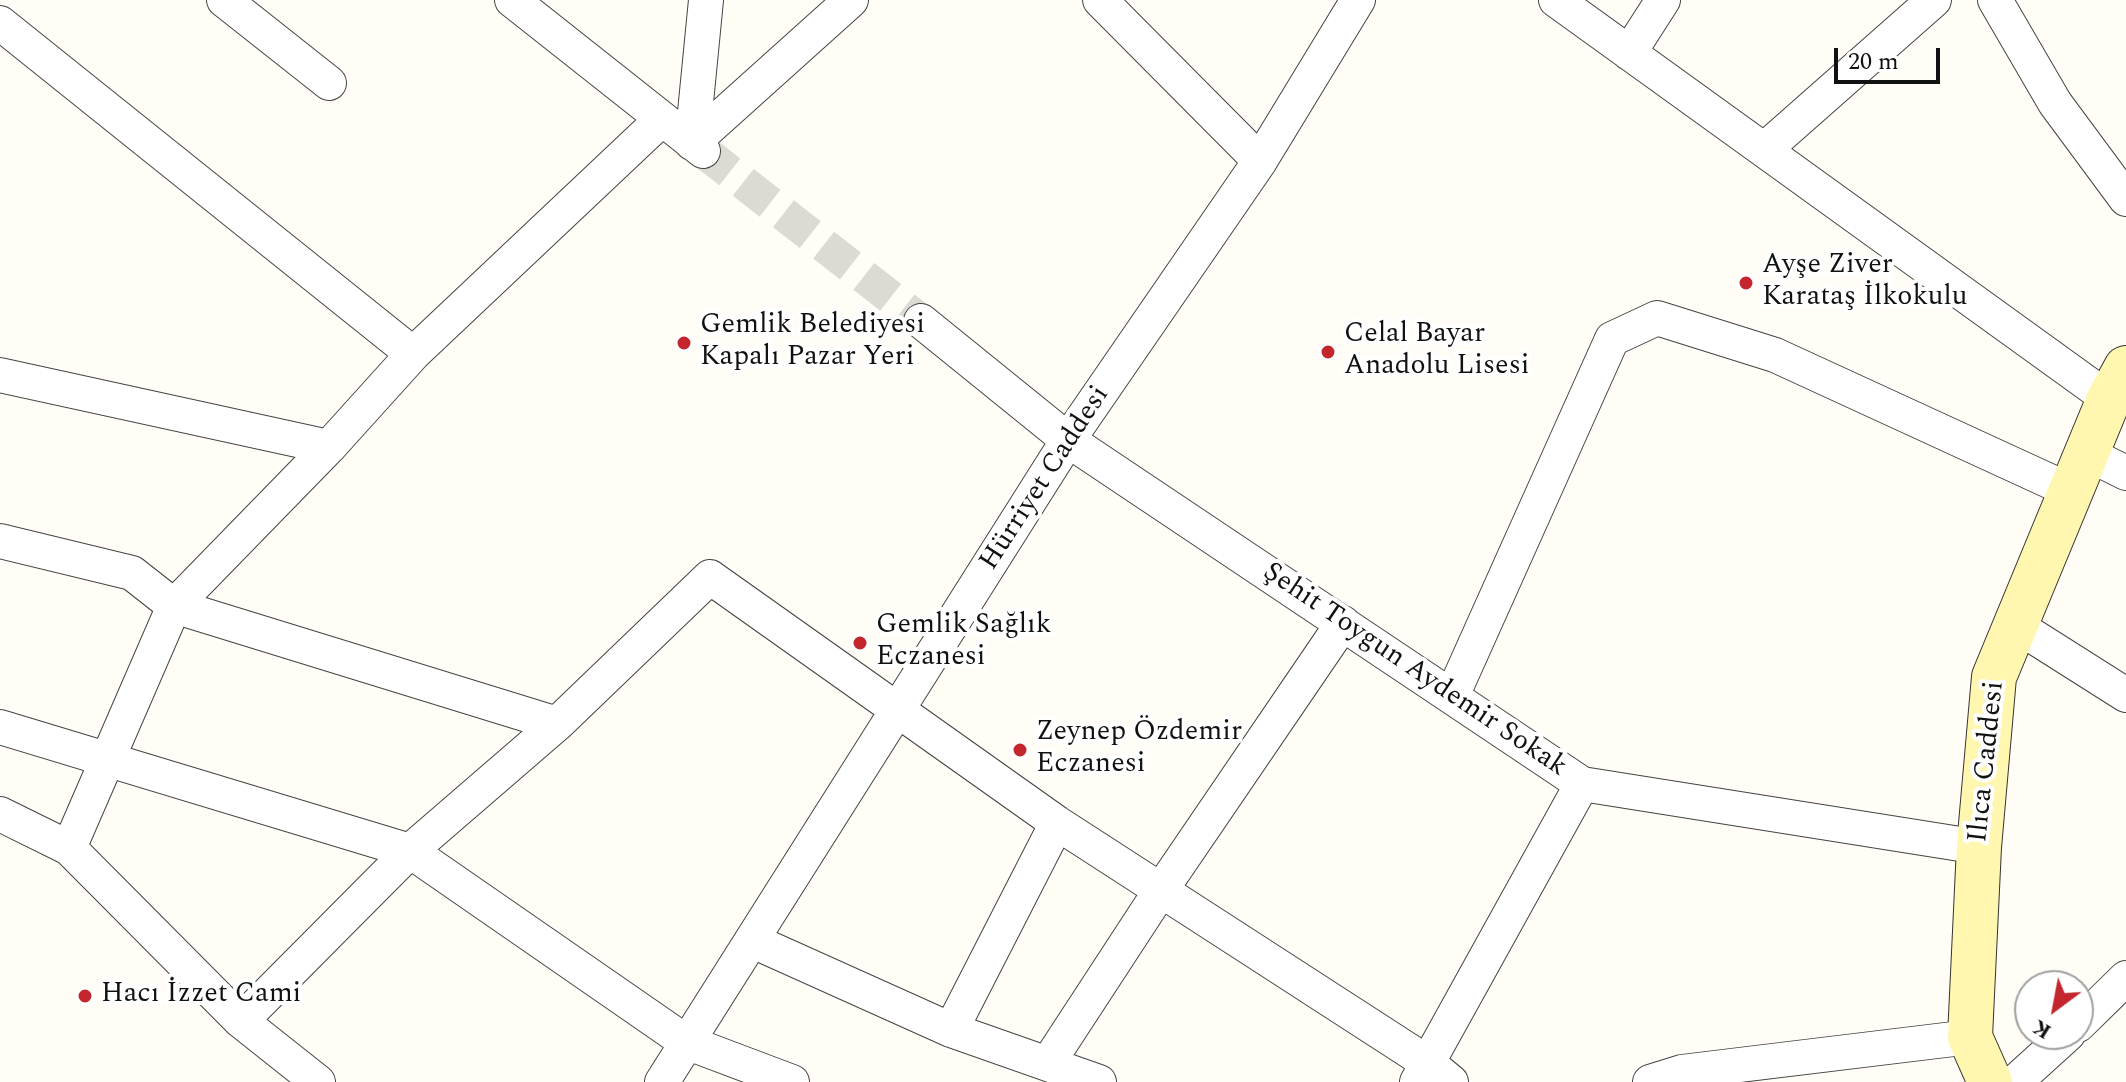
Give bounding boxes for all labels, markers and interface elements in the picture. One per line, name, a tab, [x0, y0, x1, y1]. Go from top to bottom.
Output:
scale bar	[1838, 32, 1944, 82]
text: 20 m	[1848, 44, 1899, 80]
place label: Ayşe Ziver Karataş İlkokulu	[1762, 250, 1967, 316]
marker: Ayşe Ziver Karataş İlkokulu	[1737, 274, 1755, 292]
place label: Gemlik Belediyesi Kapalı Pazar Yeri	[700, 310, 925, 376]
place label: Celal Bayar Anadolu Lisesi	[1344, 319, 1530, 385]
marker: Gemlik Belediyesi Kapalı Pazar Yeri	[675, 334, 693, 352]
marker: Celal Bayar Anadolu Lisesi	[1319, 343, 1337, 361]
street label: Hürriyet Caddesi	[974, 381, 1118, 577]
street label: Şehit Toygun Aydemir Sokak	[1256, 557, 1572, 785]
place label: Gemlik Sağlık Eczanesi	[876, 610, 1051, 676]
marker: Gemlik Sağlık Eczanesi	[851, 634, 869, 652]
street label: Ilıca Caddesi	[1963, 680, 2013, 844]
place label: Zeynep Özdemir Eczanesi	[1036, 717, 1242, 783]
marker: Zeynep Özdemir Eczanesi	[1011, 741, 1029, 759]
north arrow	[2014, 970, 2094, 1050]
place label: Hacı İzzet Cami	[101, 979, 301, 1013]
marker: Hacı İzzet Cami	[76, 987, 94, 1005]
text: K	[2026, 1011, 2058, 1048]

